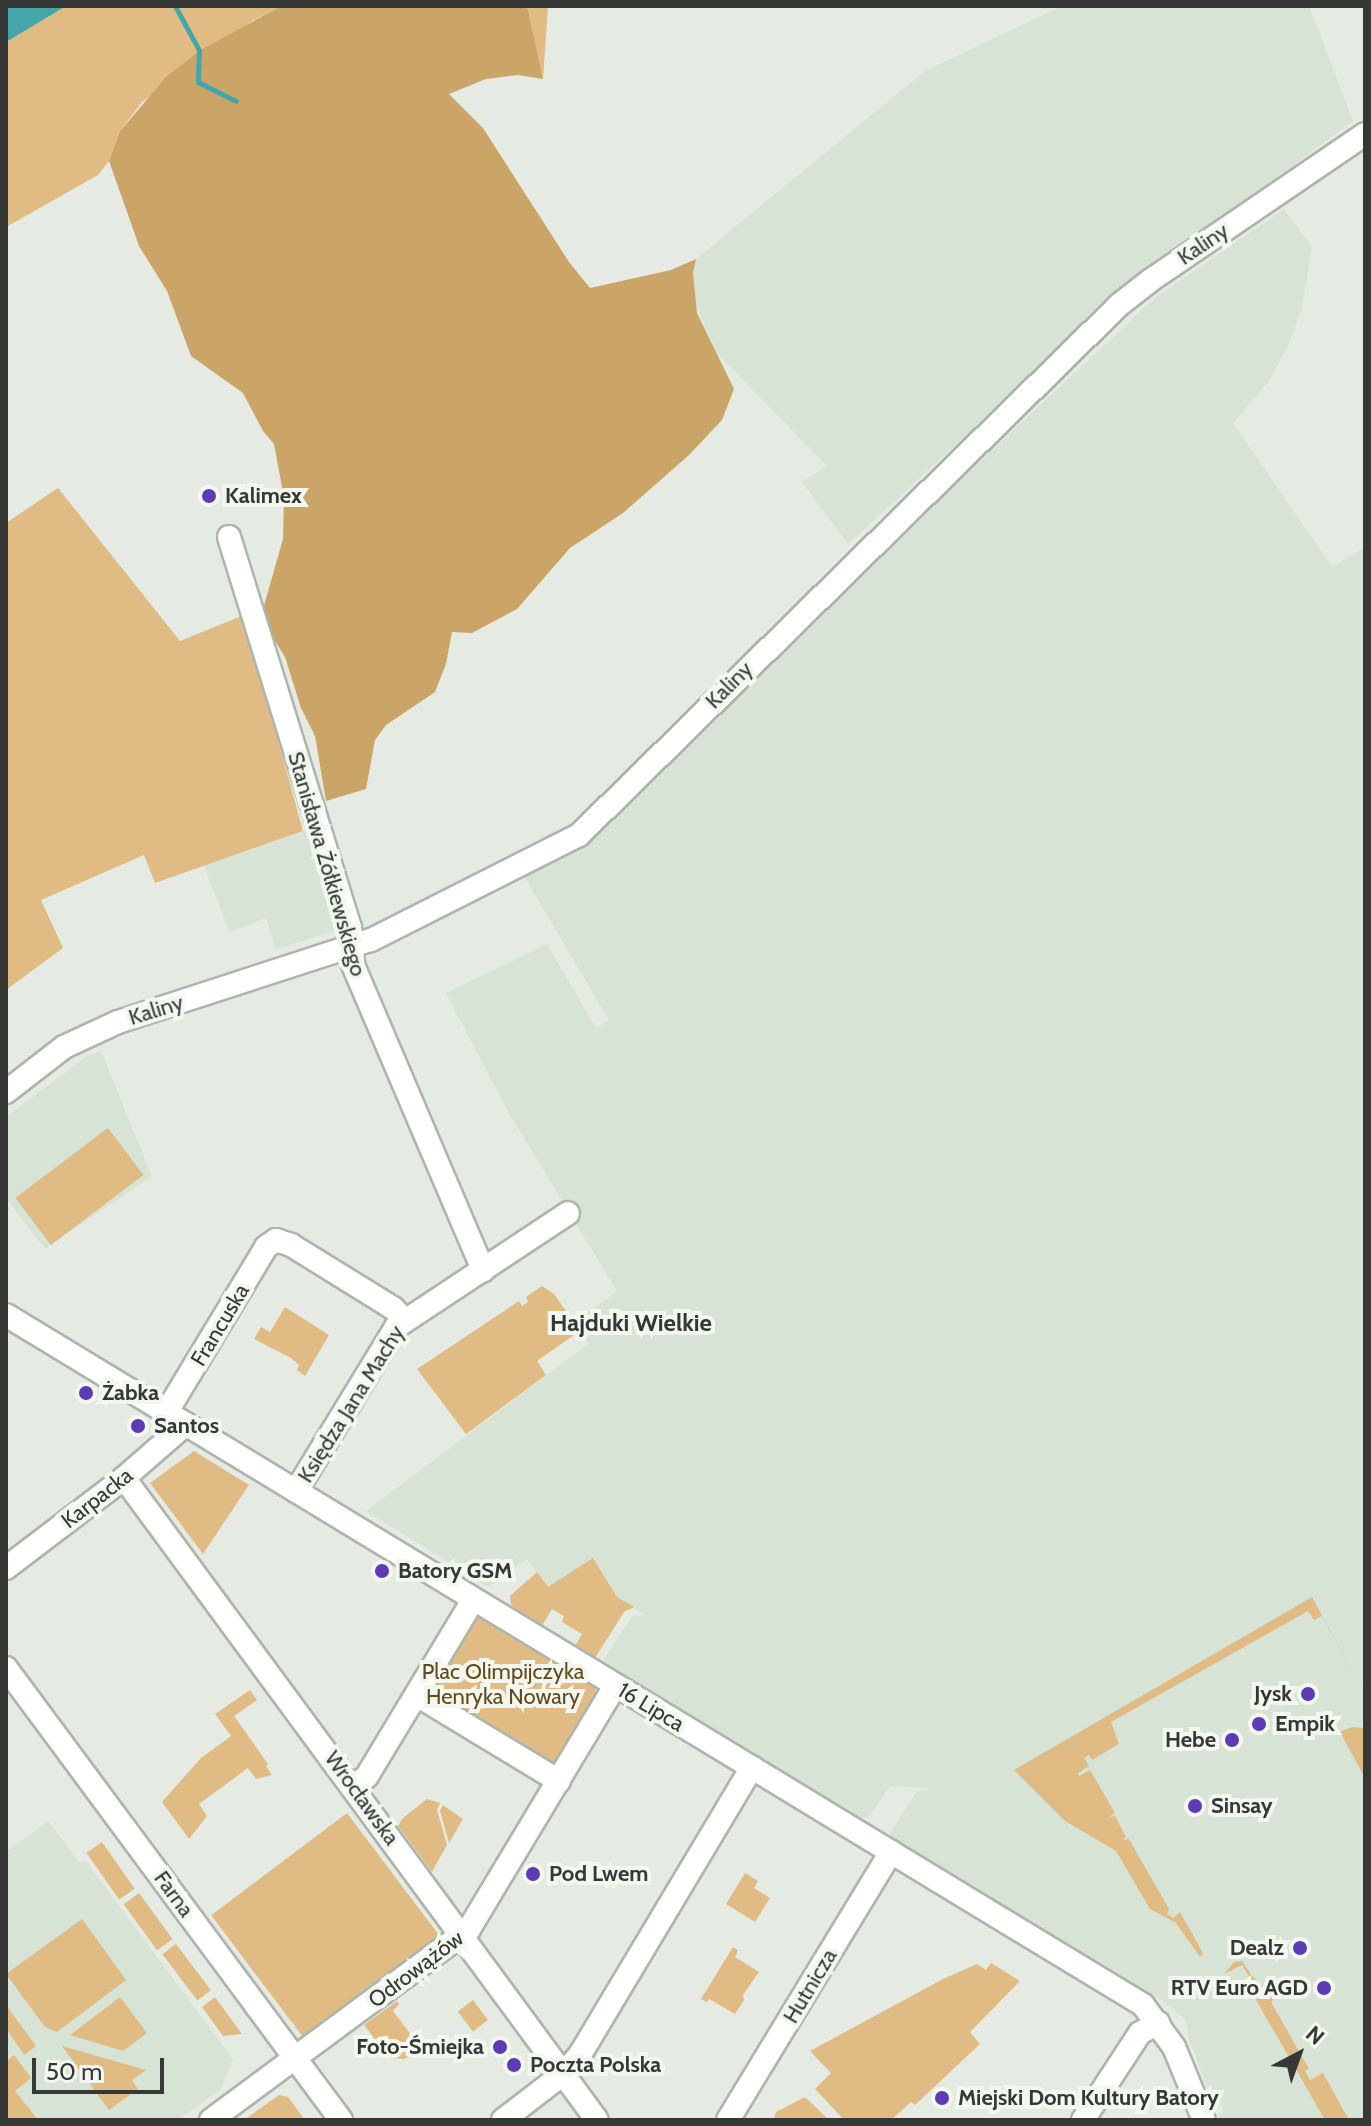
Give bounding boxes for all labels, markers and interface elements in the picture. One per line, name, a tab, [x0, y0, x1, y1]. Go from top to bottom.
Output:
street label: Kaliny	[1172, 217, 1234, 271]
place label: Kalimex	[225, 483, 302, 509]
marker: Kalimex	[200, 487, 218, 505]
street label: Kaliny	[700, 656, 758, 714]
street label: Stanisława Żółkiewskiego	[282, 749, 372, 979]
street label: Kaliny	[125, 989, 187, 1031]
street label: Francuska	[185, 1279, 255, 1371]
district label: Hajduki Wielkie	[550, 1309, 712, 1337]
street label: Księdza Jana Machy	[292, 1321, 410, 1487]
place label: Żabka	[102, 1380, 159, 1406]
marker: Żabka	[77, 1384, 95, 1402]
place label: Santos	[154, 1413, 219, 1439]
marker: Santos	[129, 1417, 147, 1435]
street label: Karpacka	[56, 1462, 138, 1534]
place label: Batory GSM	[398, 1558, 512, 1584]
marker: Batory GSM	[373, 1562, 391, 1580]
park label: Plac Olimpijczyka Henryka Nowary	[422, 1658, 584, 1710]
street label: 16 Lipca	[613, 1677, 689, 1737]
place label: Jysk	[1254, 1681, 1292, 1707]
marker: Jysk	[1299, 1685, 1317, 1703]
place label: Empik	[1275, 1711, 1335, 1737]
marker: Empik	[1250, 1715, 1268, 1733]
place label: Hebe	[1165, 1727, 1216, 1753]
marker: Hebe	[1223, 1731, 1241, 1749]
street label: Wrocławska	[319, 1746, 405, 1850]
place label: Sinsay	[1211, 1793, 1273, 1819]
marker: Sinsay	[1186, 1797, 1204, 1815]
place label: Pod Lwem	[549, 1861, 648, 1887]
marker: Pod Lwem	[524, 1865, 542, 1883]
street label: Farna	[148, 1866, 200, 1922]
street label: Odrowążów	[363, 1925, 469, 2013]
place label: Dealz	[1230, 1935, 1284, 1961]
marker: Dealz	[1291, 1939, 1309, 1957]
street label: Hutnicza	[778, 1944, 842, 2028]
place label: RTV Euro AGD	[1171, 1975, 1308, 2001]
marker: RTV Euro AGD	[1315, 1979, 1333, 1997]
north arrow	[1259, 2014, 1339, 2094]
text: N	[1300, 2020, 1330, 2051]
place label: Foto-Śmiejka	[356, 2034, 484, 2060]
marker: Foto-Śmiejka	[491, 2038, 509, 2056]
scale bar	[36, 2042, 168, 2092]
place label: Poczta Polska	[530, 2052, 661, 2078]
marker: Poczta Polska	[505, 2056, 523, 2074]
text: 50 m	[46, 2057, 102, 2086]
place label: Miejski Dom Kultury Batory	[958, 2085, 1219, 2111]
marker: Miejski Dom Kultury Batory	[933, 2089, 951, 2107]

